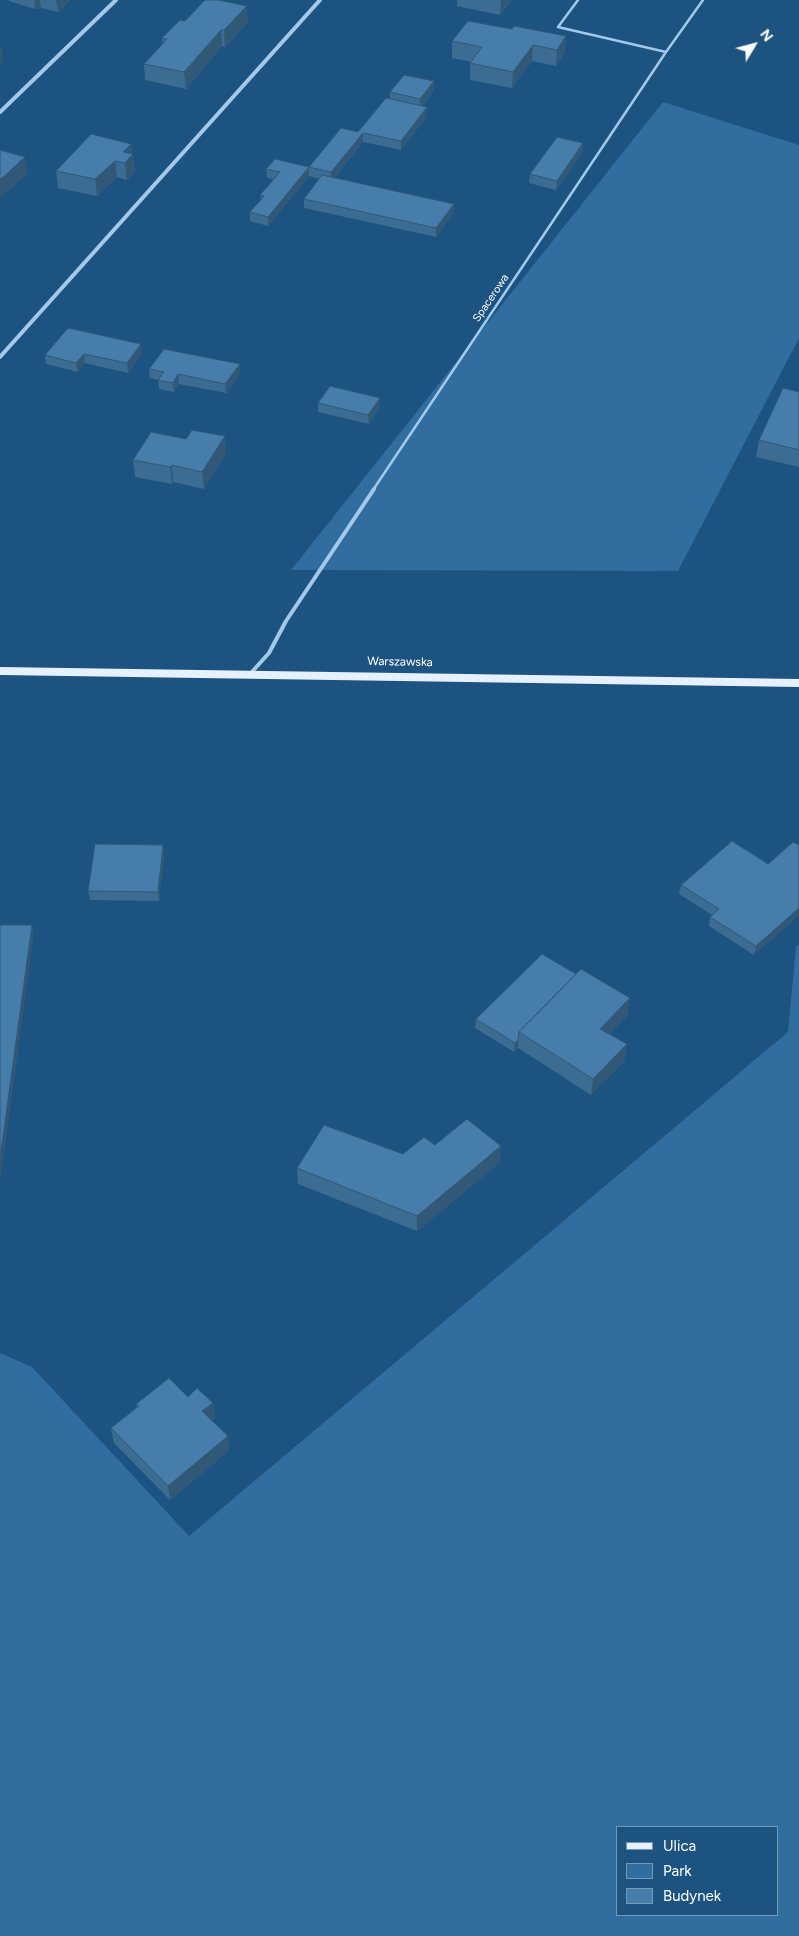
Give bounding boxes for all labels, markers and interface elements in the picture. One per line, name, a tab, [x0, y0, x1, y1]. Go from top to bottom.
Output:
north arrow	[729, 20, 779, 70]
text: N	[756, 26, 776, 45]
street label: Spacerowa	[470, 272, 512, 324]
street label: Warszawska	[367, 654, 433, 670]
legend	[616, 1826, 779, 1916]
text: Ulica	[663, 1837, 696, 1855]
text: Park	[663, 1862, 692, 1880]
text: Budynek	[663, 1887, 721, 1905]

